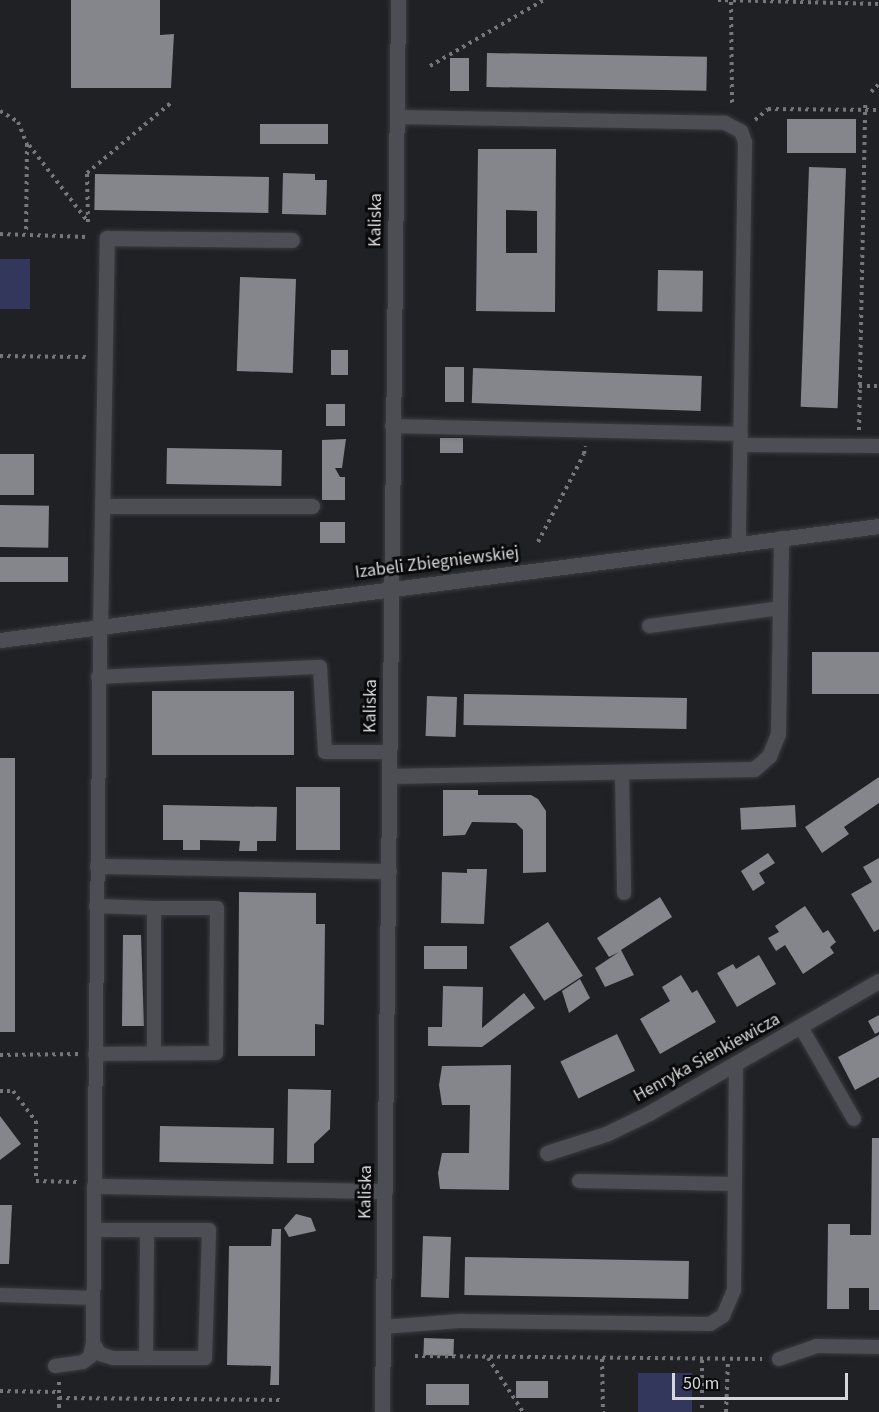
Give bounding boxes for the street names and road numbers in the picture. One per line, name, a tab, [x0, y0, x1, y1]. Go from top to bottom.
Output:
street label: Kaliska	[365, 193, 387, 247]
street label: Izabeli Zbiegniewskiej	[354, 542, 520, 584]
street label: Kaliska	[360, 679, 382, 733]
street label: Henryka Sienkiewicza	[630, 1009, 784, 1107]
street label: Kaliska	[355, 1165, 377, 1219]

